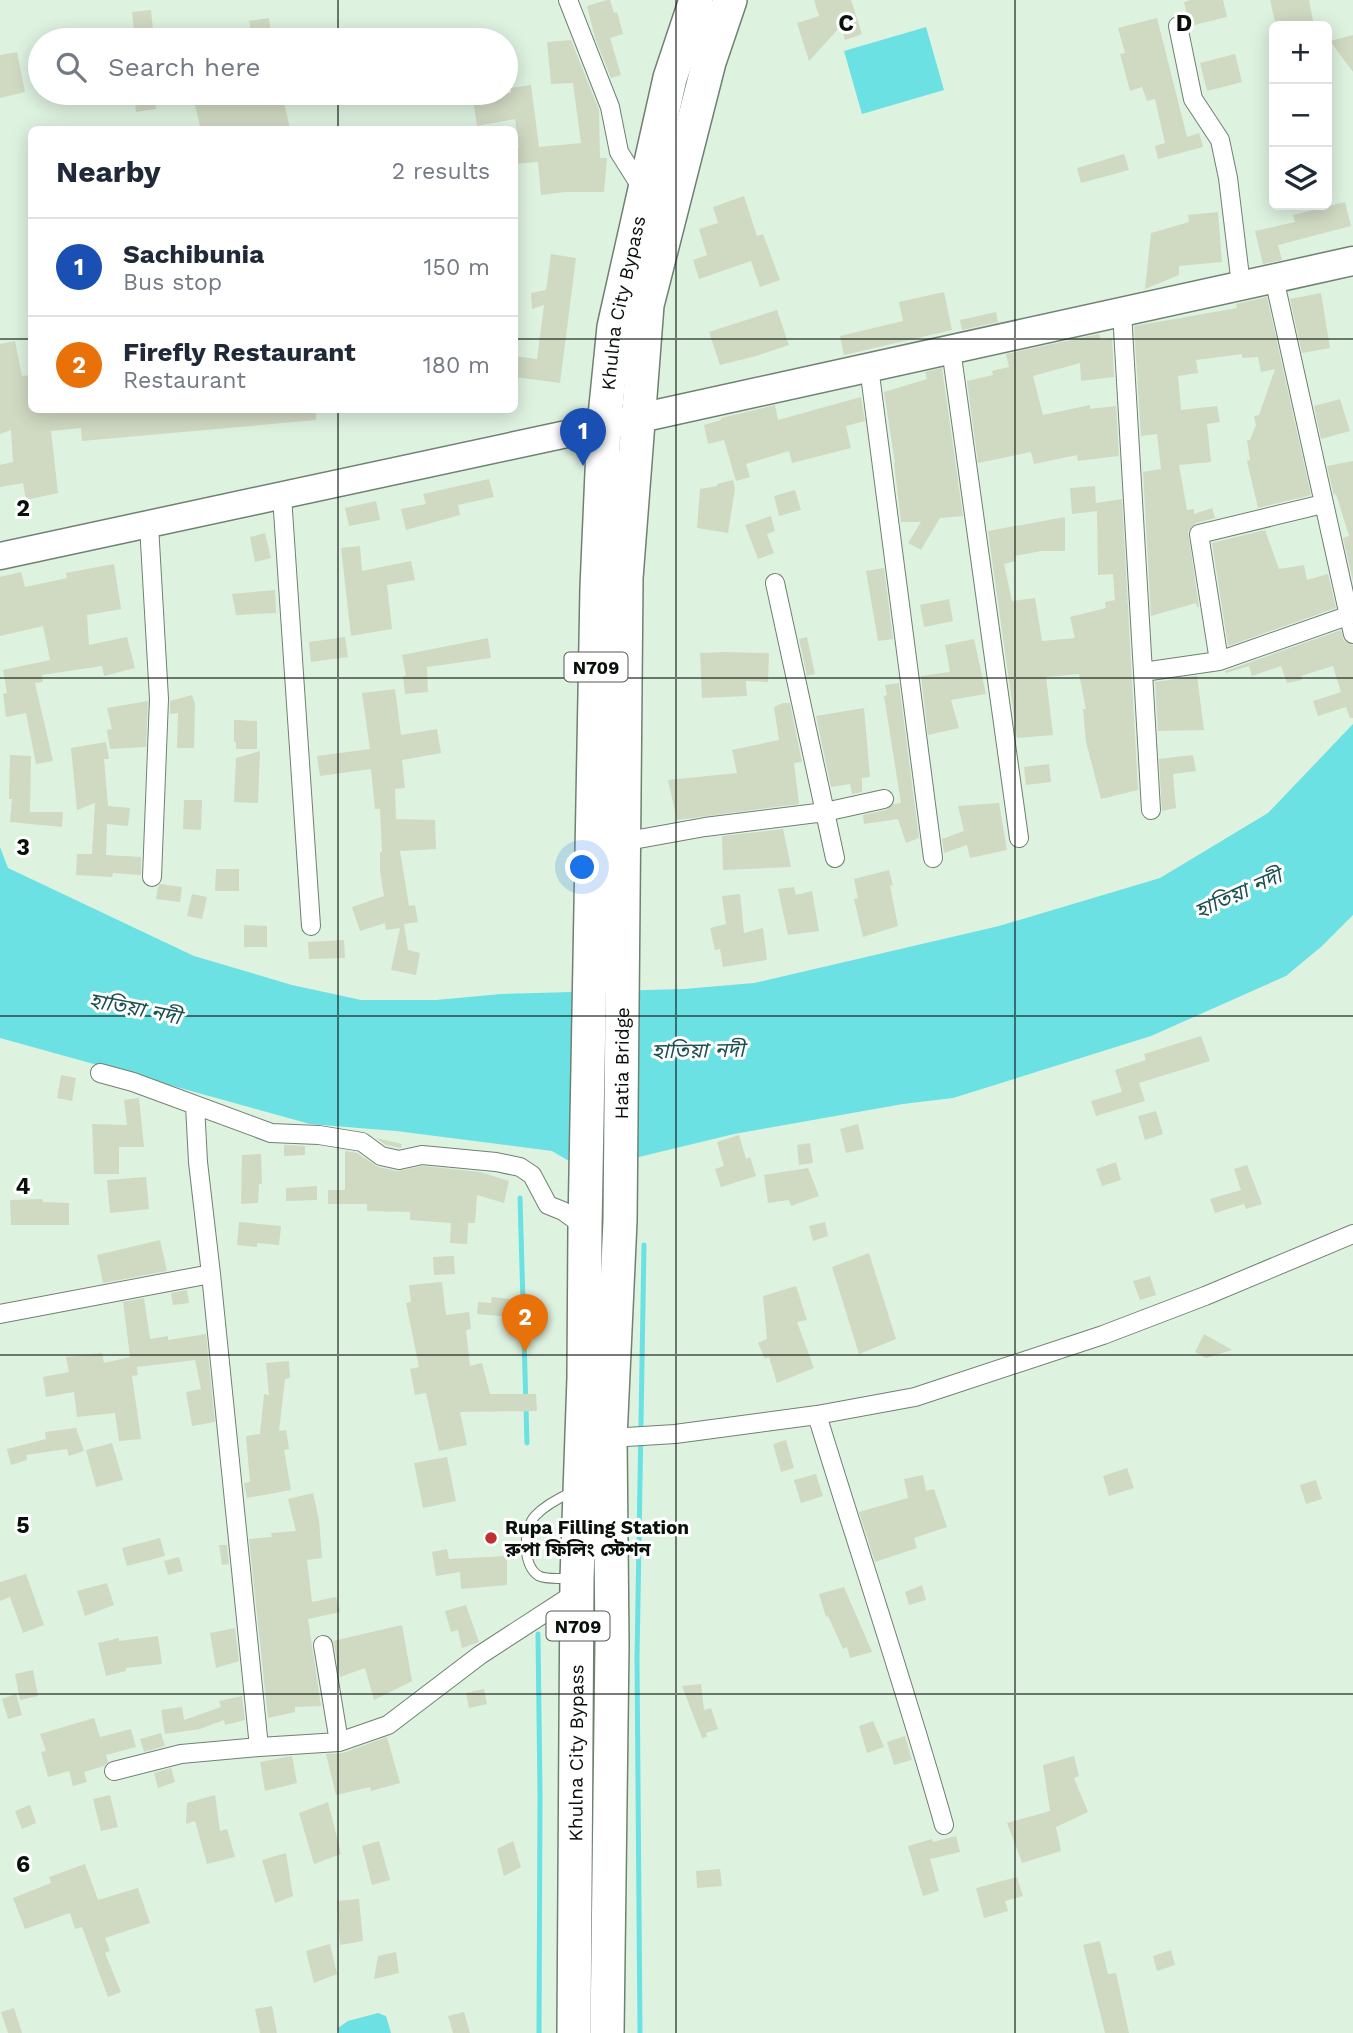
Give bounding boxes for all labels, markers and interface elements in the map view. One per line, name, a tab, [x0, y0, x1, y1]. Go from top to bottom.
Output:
text: C	[838, 10, 854, 37]
text: D	[1176, 10, 1192, 37]
map controls	[1269, 21, 1332, 210]
button: +	[1269, 21, 1332, 84]
search box	[28, 28, 518, 105]
icon: search	[52, 48, 90, 86]
text: Search here	[108, 52, 260, 82]
button: −	[1269, 84, 1332, 147]
button: layers	[1269, 147, 1332, 210]
text: Nearby	[56, 154, 161, 189]
text: 2 results	[392, 158, 490, 185]
street label: Khulna City Bypass	[596, 214, 650, 391]
text: Sachibunia	[123, 239, 264, 269]
text: 1	[74, 254, 84, 281]
text: 150 m	[424, 254, 490, 281]
text: Bus stop	[123, 269, 222, 296]
text: Firefly Restaurant	[123, 337, 356, 367]
text: 2	[72, 352, 86, 379]
text: 180 m	[423, 352, 490, 379]
text: Restaurant	[123, 367, 246, 394]
pin: 1	[560, 408, 606, 466]
text: 2	[16, 495, 30, 522]
road number: N709	[564, 652, 628, 682]
text: 3	[16, 834, 30, 861]
your location	[565, 850, 599, 884]
water label: হাতিয়া নদী	[1190, 861, 1290, 923]
water label: হাতিয়া নদী	[87, 987, 187, 1030]
street label: Hatia Bridge	[609, 1007, 633, 1120]
water label: হাতিয়া নদী	[651, 1037, 749, 1063]
text: 4	[16, 1173, 31, 1200]
pin: 2	[502, 1294, 548, 1352]
text: 5	[16, 1512, 30, 1539]
place label: Rupa Filling Station রুপা ফিলিং স্টেশন	[504, 1516, 689, 1561]
marker: Rupa Filling Station রুপা ফিলিং স্টেশন	[483, 1530, 499, 1546]
road number: N709	[546, 1611, 610, 1640]
street label: Khulna City Bypass	[564, 1664, 588, 1842]
text: 6	[16, 1851, 30, 1878]

